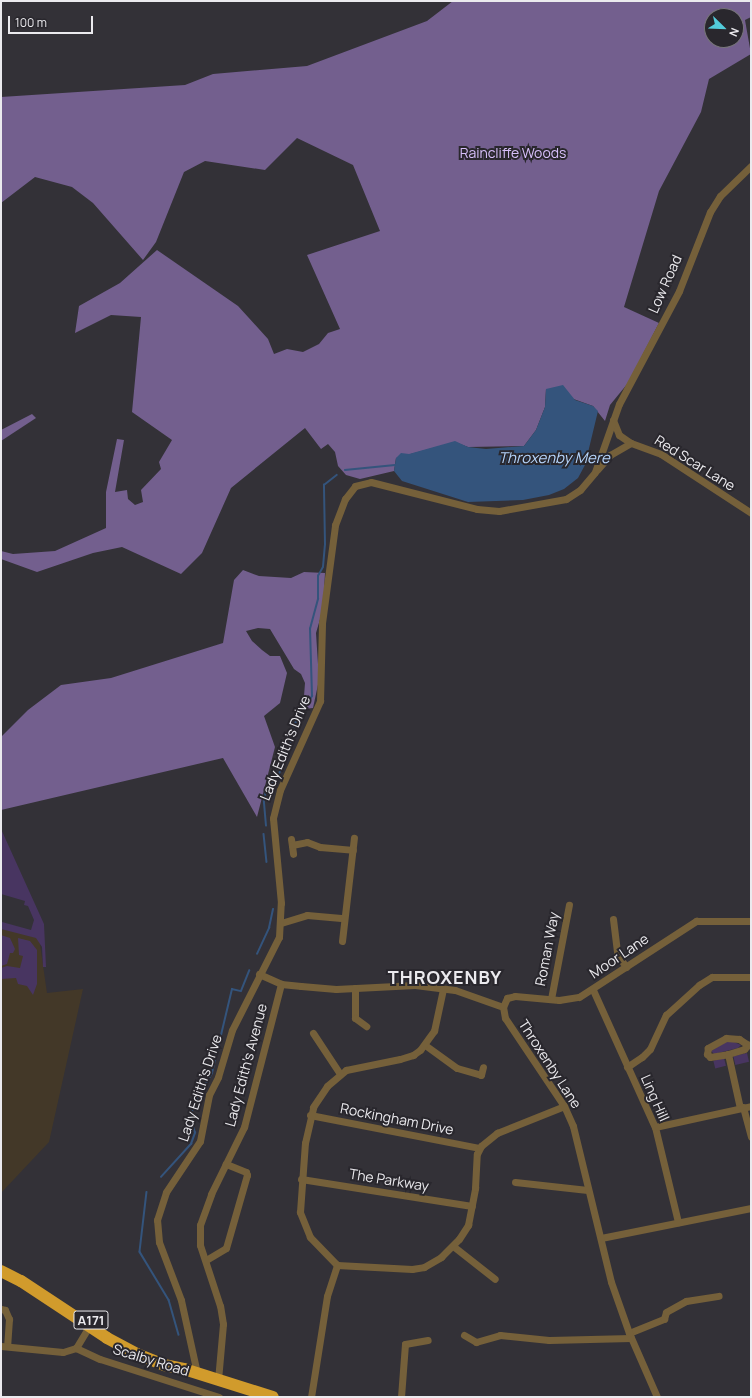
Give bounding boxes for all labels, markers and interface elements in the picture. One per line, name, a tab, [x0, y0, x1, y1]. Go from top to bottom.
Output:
scale bar	[10, 8, 95, 34]
north arrow	[704, 8, 744, 48]
text: 100 m	[15, 14, 47, 31]
text: N	[726, 26, 743, 39]
park label: Raincliffe Woods	[460, 145, 566, 161]
street label: Low Road	[645, 252, 685, 316]
street label: Red Scar Lane	[652, 432, 738, 494]
water label: Throxenby Mere	[498, 449, 610, 467]
street label: Lady Edith's Drive	[256, 693, 314, 803]
street label: Roman Way	[532, 911, 562, 987]
street label: Moor Lane	[586, 930, 652, 982]
district label: THROXENBY	[388, 966, 502, 988]
street label: Lady Edith's Avenue	[222, 1002, 270, 1128]
street label: Throxenby Lane	[515, 1016, 585, 1112]
street label: Lady Edith's Drive	[175, 1032, 225, 1144]
street label: Ling Hill	[637, 1072, 673, 1124]
street label: Rockingham Drive	[339, 1100, 455, 1138]
street label: The Parkway	[348, 1165, 430, 1195]
road number: A171	[73, 1309, 109, 1331]
street label: Scalby Road	[111, 1340, 191, 1380]

